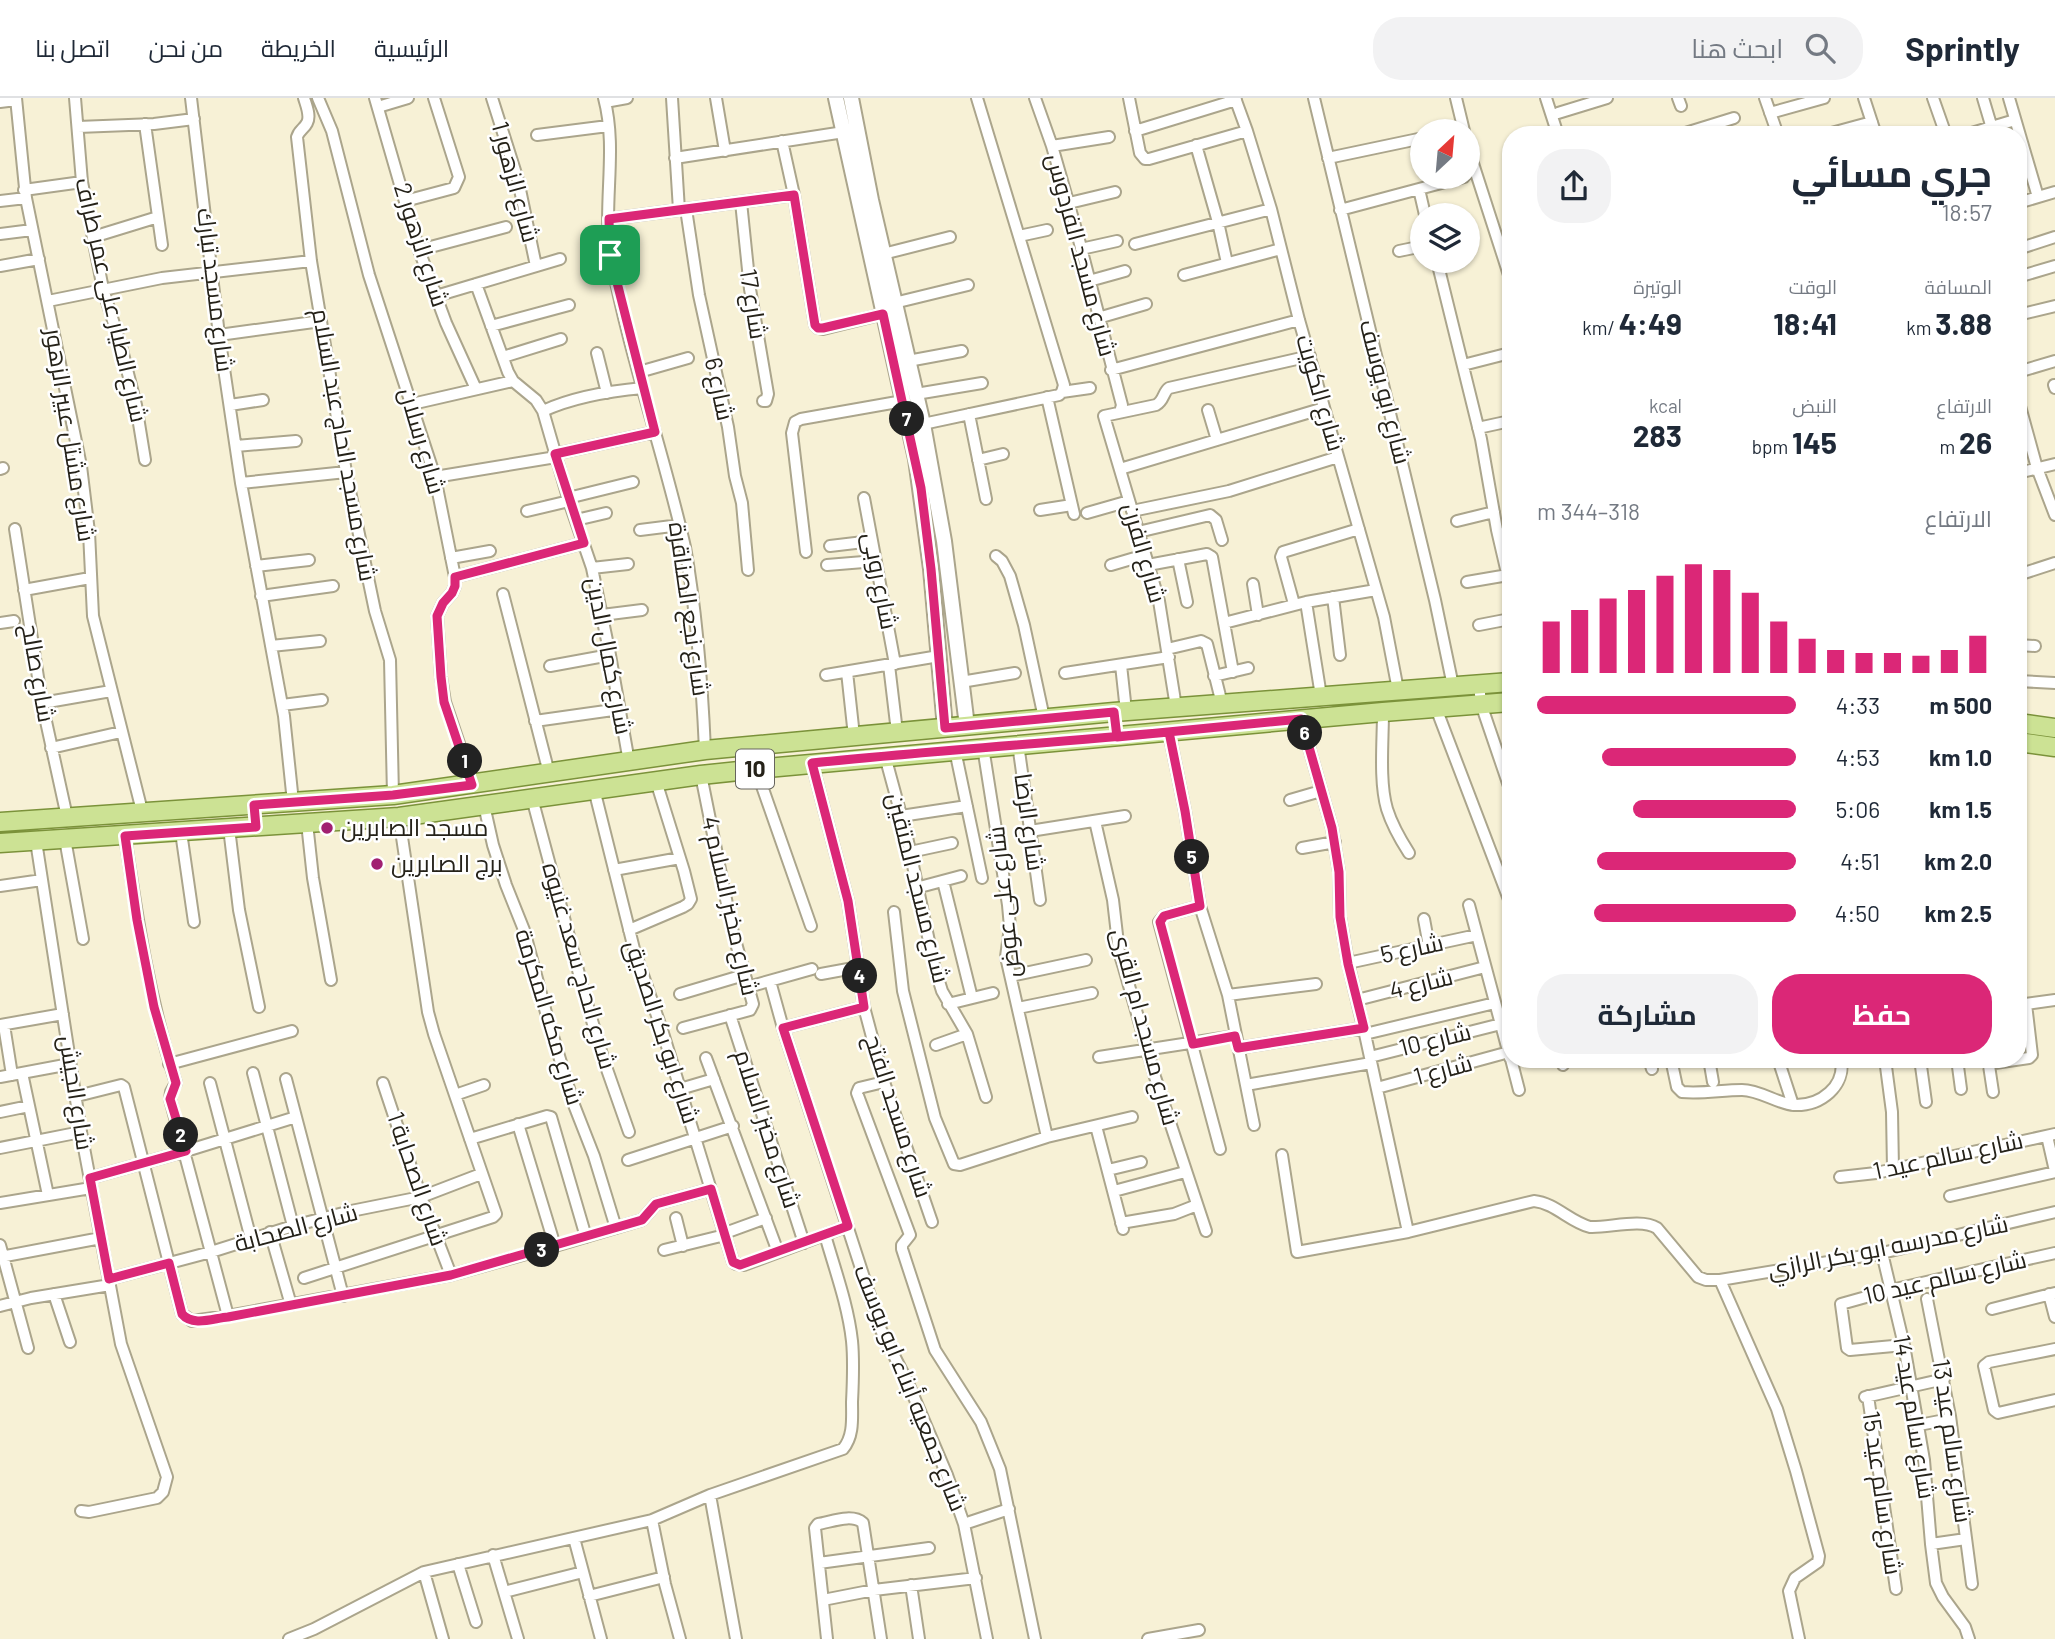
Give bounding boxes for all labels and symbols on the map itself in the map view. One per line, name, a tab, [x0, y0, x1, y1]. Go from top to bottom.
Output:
street label: شارع الزهور 1	[483, 118, 547, 246]
north arrow	[1410, 119, 1480, 189]
street label: شارع مسجد الفردوس	[1039, 150, 1123, 360]
street label: شارع الطيار على عمر طراف	[67, 174, 155, 426]
street label: شارع الزهور 2	[386, 179, 456, 311]
street label: شارع مسجد تبارك	[189, 206, 241, 374]
pin	[580, 225, 640, 285]
street label: شارع 17	[732, 266, 774, 342]
street label: شارع مسجد الحاج عبد السلام	[304, 306, 384, 584]
street label: شارع ابو يوسف	[1352, 316, 1418, 468]
street label: شارع مشتل عبير الزهور	[37, 324, 103, 544]
street label: شارع الكويت	[1288, 331, 1352, 455]
street label: شارع 6	[697, 355, 741, 423]
street label: شارع رسلان	[392, 384, 452, 498]
pin: 7	[890, 402, 925, 436]
street label: شارع الفرن	[1114, 499, 1174, 607]
street label: شارع نجع الصناقرة	[661, 520, 717, 698]
street label: شارع روبى	[855, 530, 905, 632]
street label: شارع كمال الدين	[578, 575, 640, 737]
street label: شارع صالح	[14, 621, 62, 725]
pin: 6	[1288, 716, 1322, 750]
pin: 1	[448, 744, 482, 778]
road number: 10	[736, 750, 774, 789]
street label: شارع الرضا	[1006, 771, 1052, 873]
street label: شارع مسجد المتقين	[879, 790, 957, 986]
place label: مسجد الصابرين	[341, 812, 488, 842]
street label: شارع مخبز السلام 4	[694, 813, 766, 999]
marker: مسجد الصابرين	[319, 820, 335, 836]
street label: شارع على عوض	[980, 825, 1028, 979]
pin: 5	[1174, 840, 1210, 874]
place label: برج الصابرين	[391, 848, 503, 880]
marker: برج الصابرين	[369, 856, 385, 872]
street label: شارع الحاج سعد غنيوه	[534, 859, 624, 1073]
street label: شارع مكه المكرمة	[507, 925, 591, 1109]
street label: شارع مسجد ام القرى	[1103, 925, 1187, 1129]
street label: شارع 5	[1378, 927, 1446, 971]
street label: شارع ابو بكر الصديق	[617, 936, 707, 1128]
pin: 4	[842, 958, 878, 994]
street label: شارع 4	[1386, 961, 1456, 1007]
street label: شارع 10	[1396, 1016, 1474, 1064]
street label: شارع مسجد الفتح	[857, 1030, 939, 1202]
street label: شارع الجيش	[51, 1033, 101, 1153]
street label: شارع مخبز السلام	[726, 1046, 808, 1212]
street label: شارع 1	[1410, 1047, 1476, 1093]
street label: شارع الصحابة 1	[379, 1108, 455, 1250]
pin: 2	[164, 1118, 198, 1152]
street label: شارع سالم عيد 1	[1870, 1124, 2026, 1188]
street label: شارع الصحابة	[231, 1196, 361, 1260]
street label: شارع مدرسه ابو بكر الرازي	[1765, 1208, 2012, 1288]
pin: 3	[524, 1232, 560, 1268]
street label: شارع سالم عيد 10	[1860, 1244, 2030, 1312]
street label: شارع جمعيه أبناء ابو يوسف	[846, 1260, 974, 1516]
street label: شارع سالم عيد 14	[1885, 1333, 1943, 1501]
street label: شارع سالم عيد 13	[1925, 1357, 1979, 1525]
street label: شارع سالم عيد 15	[1855, 1409, 1909, 1577]

